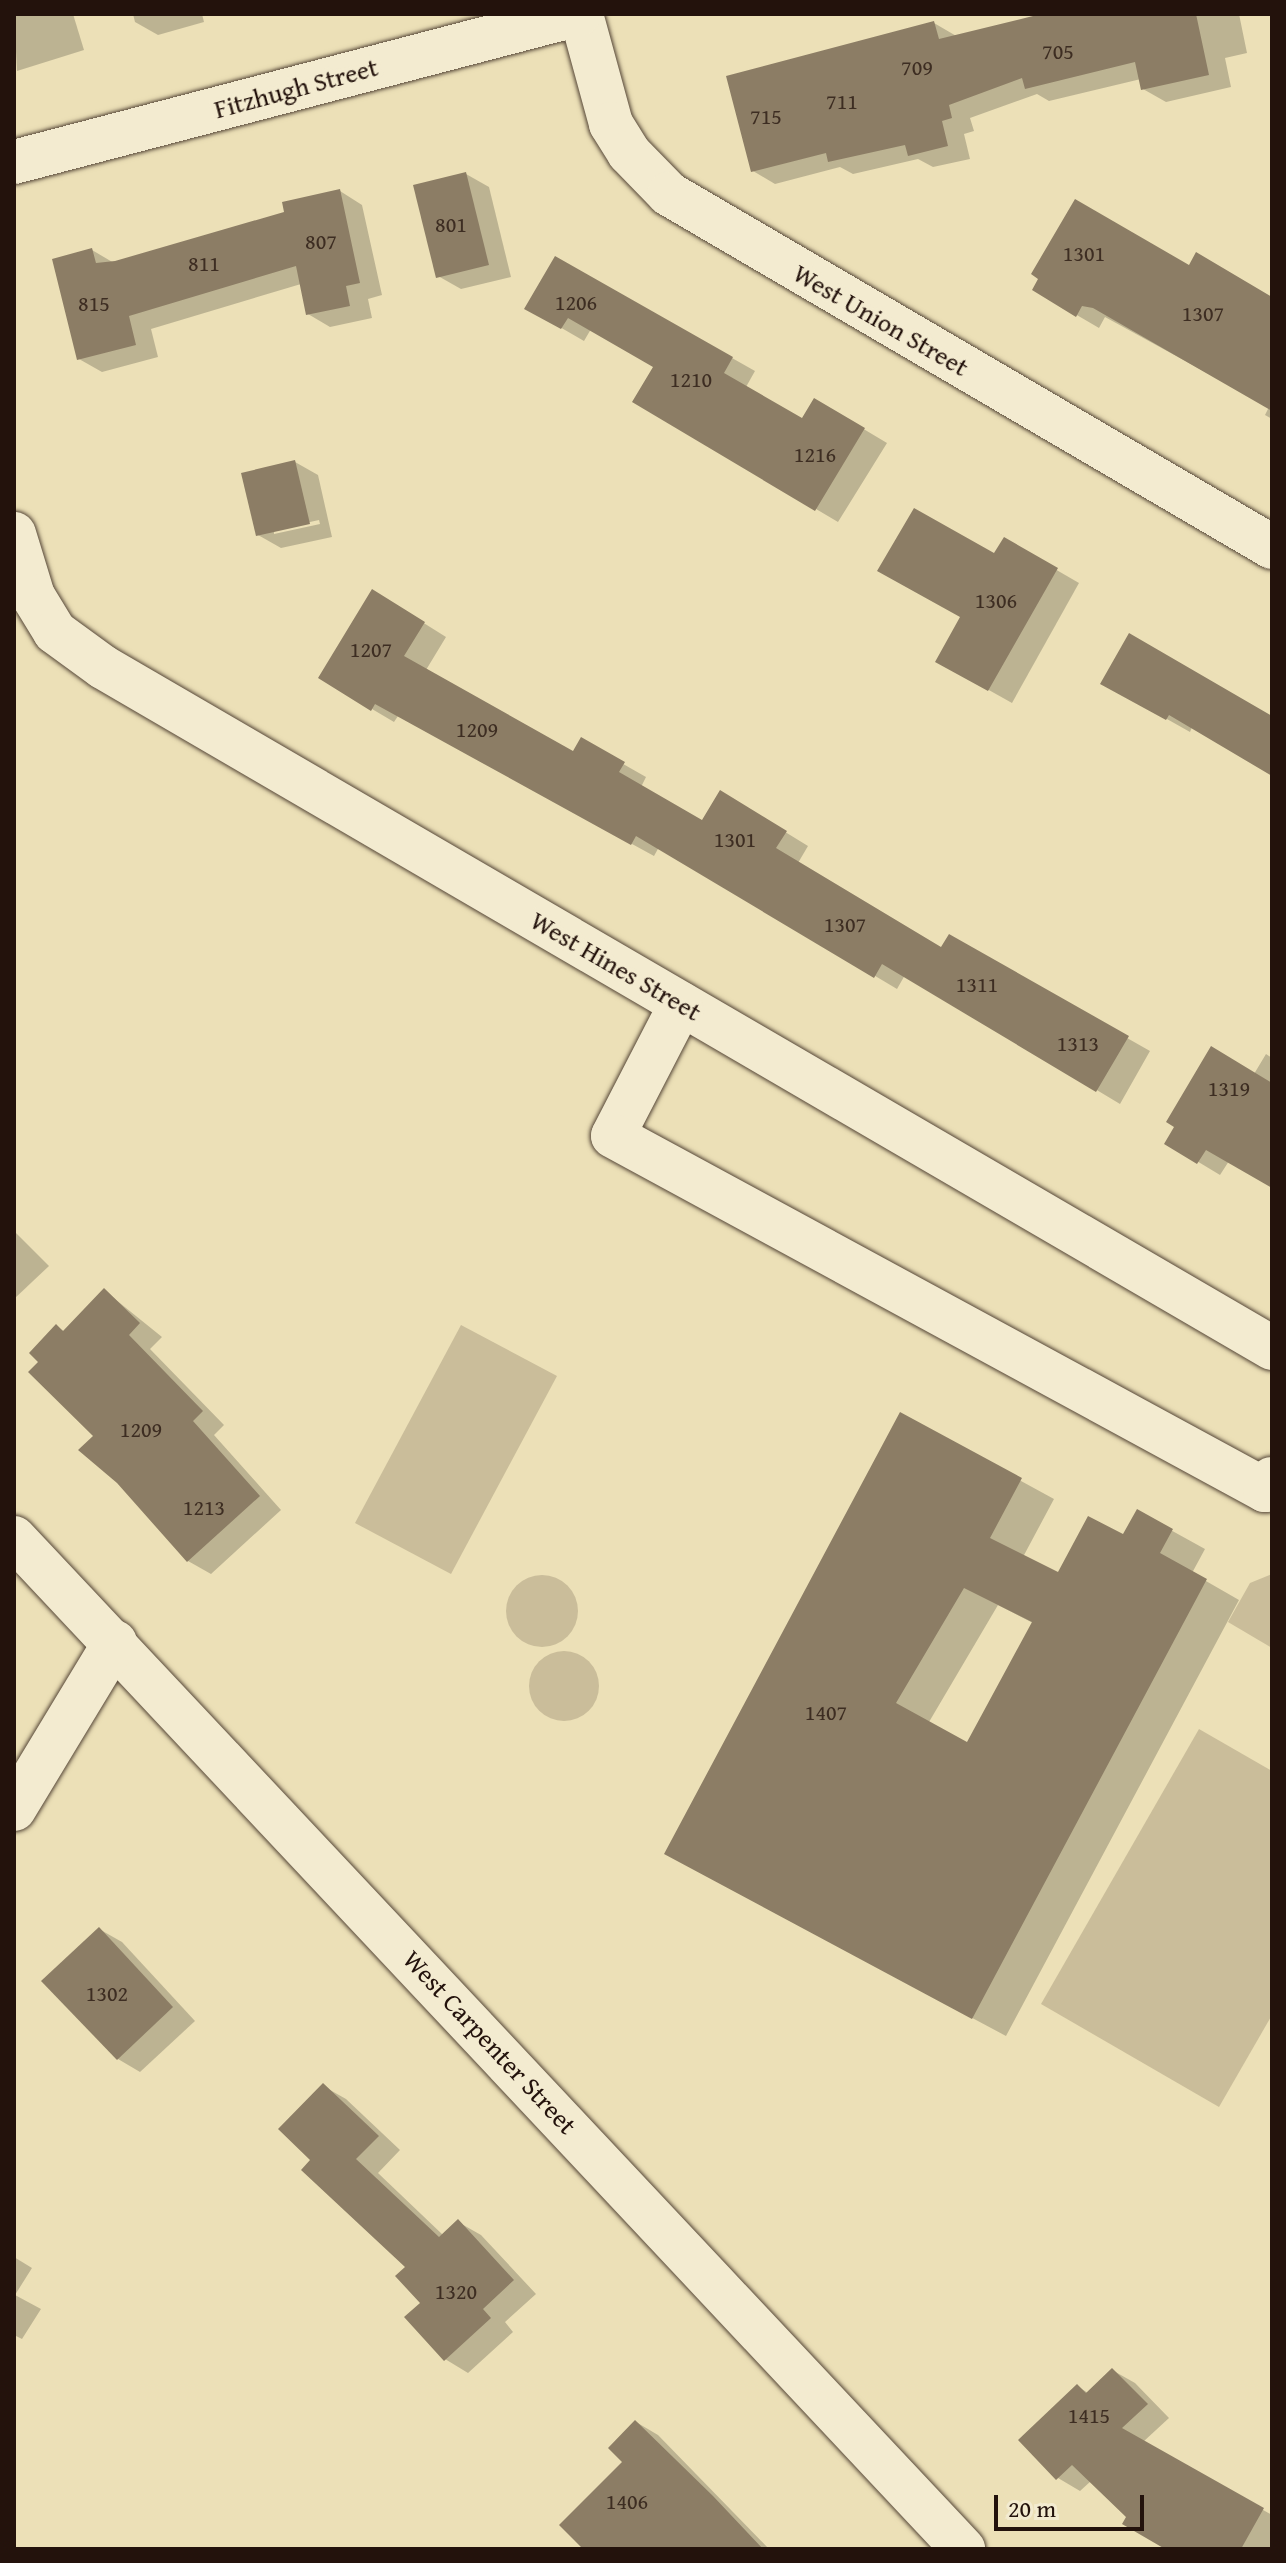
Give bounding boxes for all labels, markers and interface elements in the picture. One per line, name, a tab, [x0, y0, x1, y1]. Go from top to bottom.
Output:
house number: 705	[1042, 39, 1074, 65]
street label: Fitzhugh Street	[211, 51, 381, 125]
house number: 709	[901, 55, 933, 81]
house number: 711	[826, 89, 858, 115]
house number: 715	[750, 104, 782, 130]
house number: 801	[435, 212, 467, 238]
house number: 807	[305, 229, 337, 255]
house number: 1301	[1063, 241, 1105, 267]
house number: 811	[188, 251, 220, 277]
street label: West Union Street	[788, 257, 974, 383]
house number: 1206	[555, 290, 597, 316]
house number: 815	[78, 291, 110, 317]
house number: 1307	[1182, 301, 1224, 327]
house number: 1210	[670, 367, 712, 393]
house number: 1216	[794, 442, 836, 468]
house number: 1306	[975, 588, 1017, 614]
house number: 1207	[350, 637, 392, 663]
house number: 1209	[456, 717, 498, 743]
house number: 1301	[714, 827, 756, 853]
street label: West Hines Street	[525, 905, 707, 1027]
house number: 1307	[824, 912, 866, 938]
house number: 1311	[956, 972, 998, 998]
house number: 1313	[1057, 1031, 1099, 1057]
house number: 1319	[1208, 1076, 1250, 1102]
house number: 1209	[120, 1417, 162, 1443]
house number: 1213	[183, 1495, 225, 1521]
house number: 1407	[805, 1700, 847, 1726]
street label: West Carpenter Street	[397, 1944, 583, 2140]
house number: 1302	[86, 1981, 128, 2007]
house number: 1320	[435, 2279, 477, 2305]
house number: 1415	[1068, 2403, 1110, 2429]
scale bar	[998, 2479, 1148, 2529]
house number: 1406	[606, 2489, 648, 2515]
text: 20 m	[1008, 2491, 1056, 2526]

